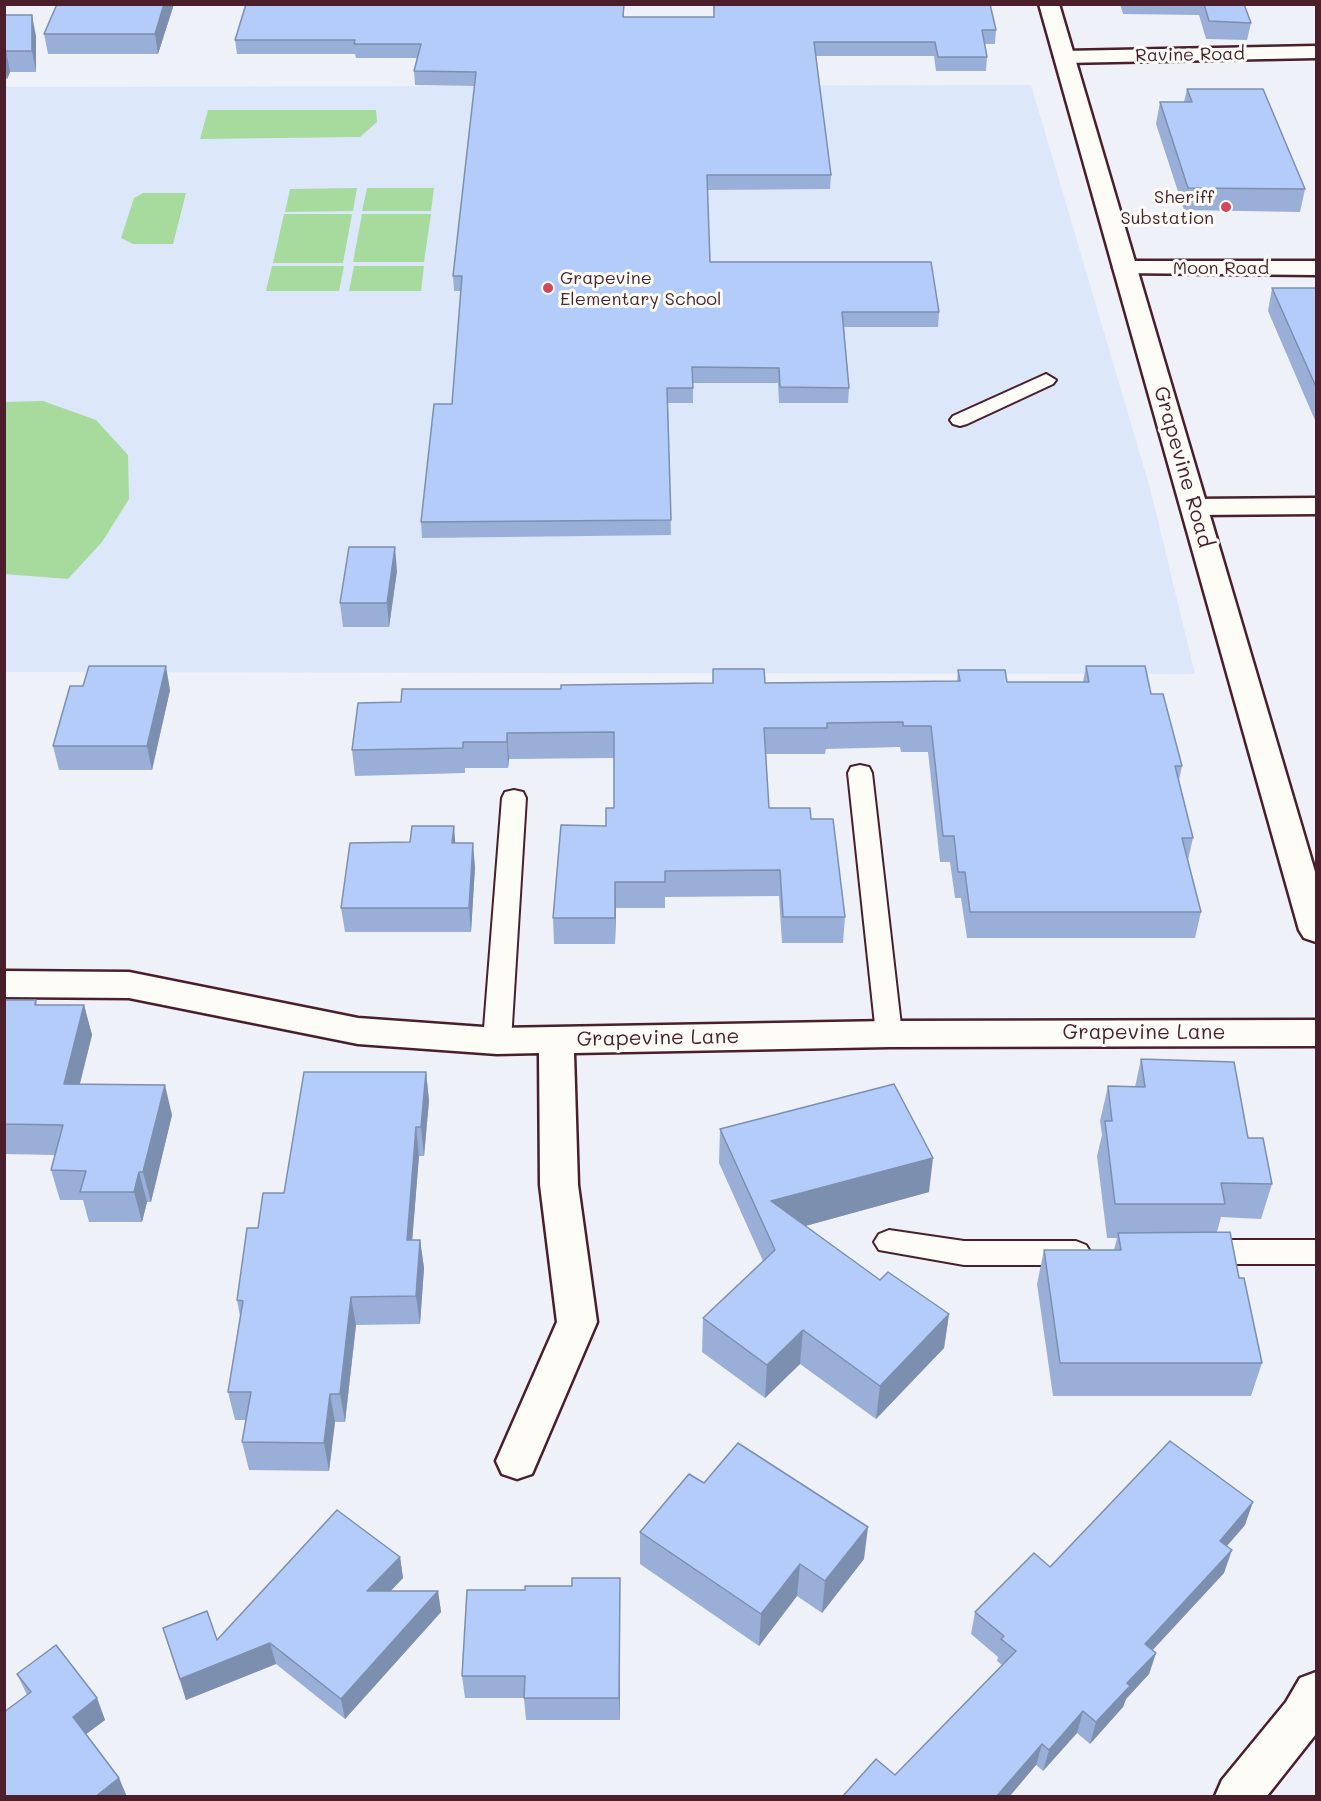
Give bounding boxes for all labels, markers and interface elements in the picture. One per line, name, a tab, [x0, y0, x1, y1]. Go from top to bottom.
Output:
street label: Ravine Road	[1135, 43, 1245, 67]
place label: Sheriff Substation	[1121, 186, 1214, 228]
marker: Sheriff Substation	[1219, 200, 1233, 214]
street label: Moon Road	[1173, 257, 1269, 279]
place label: Grapevine Elementary School	[560, 267, 721, 310]
marker: Grapevine Elementary School	[541, 281, 555, 295]
street label: Grapevine Road	[1148, 384, 1218, 550]
street label: Grapevine Lane	[1063, 1020, 1225, 1046]
street label: Grapevine Lane	[576, 1024, 740, 1052]

